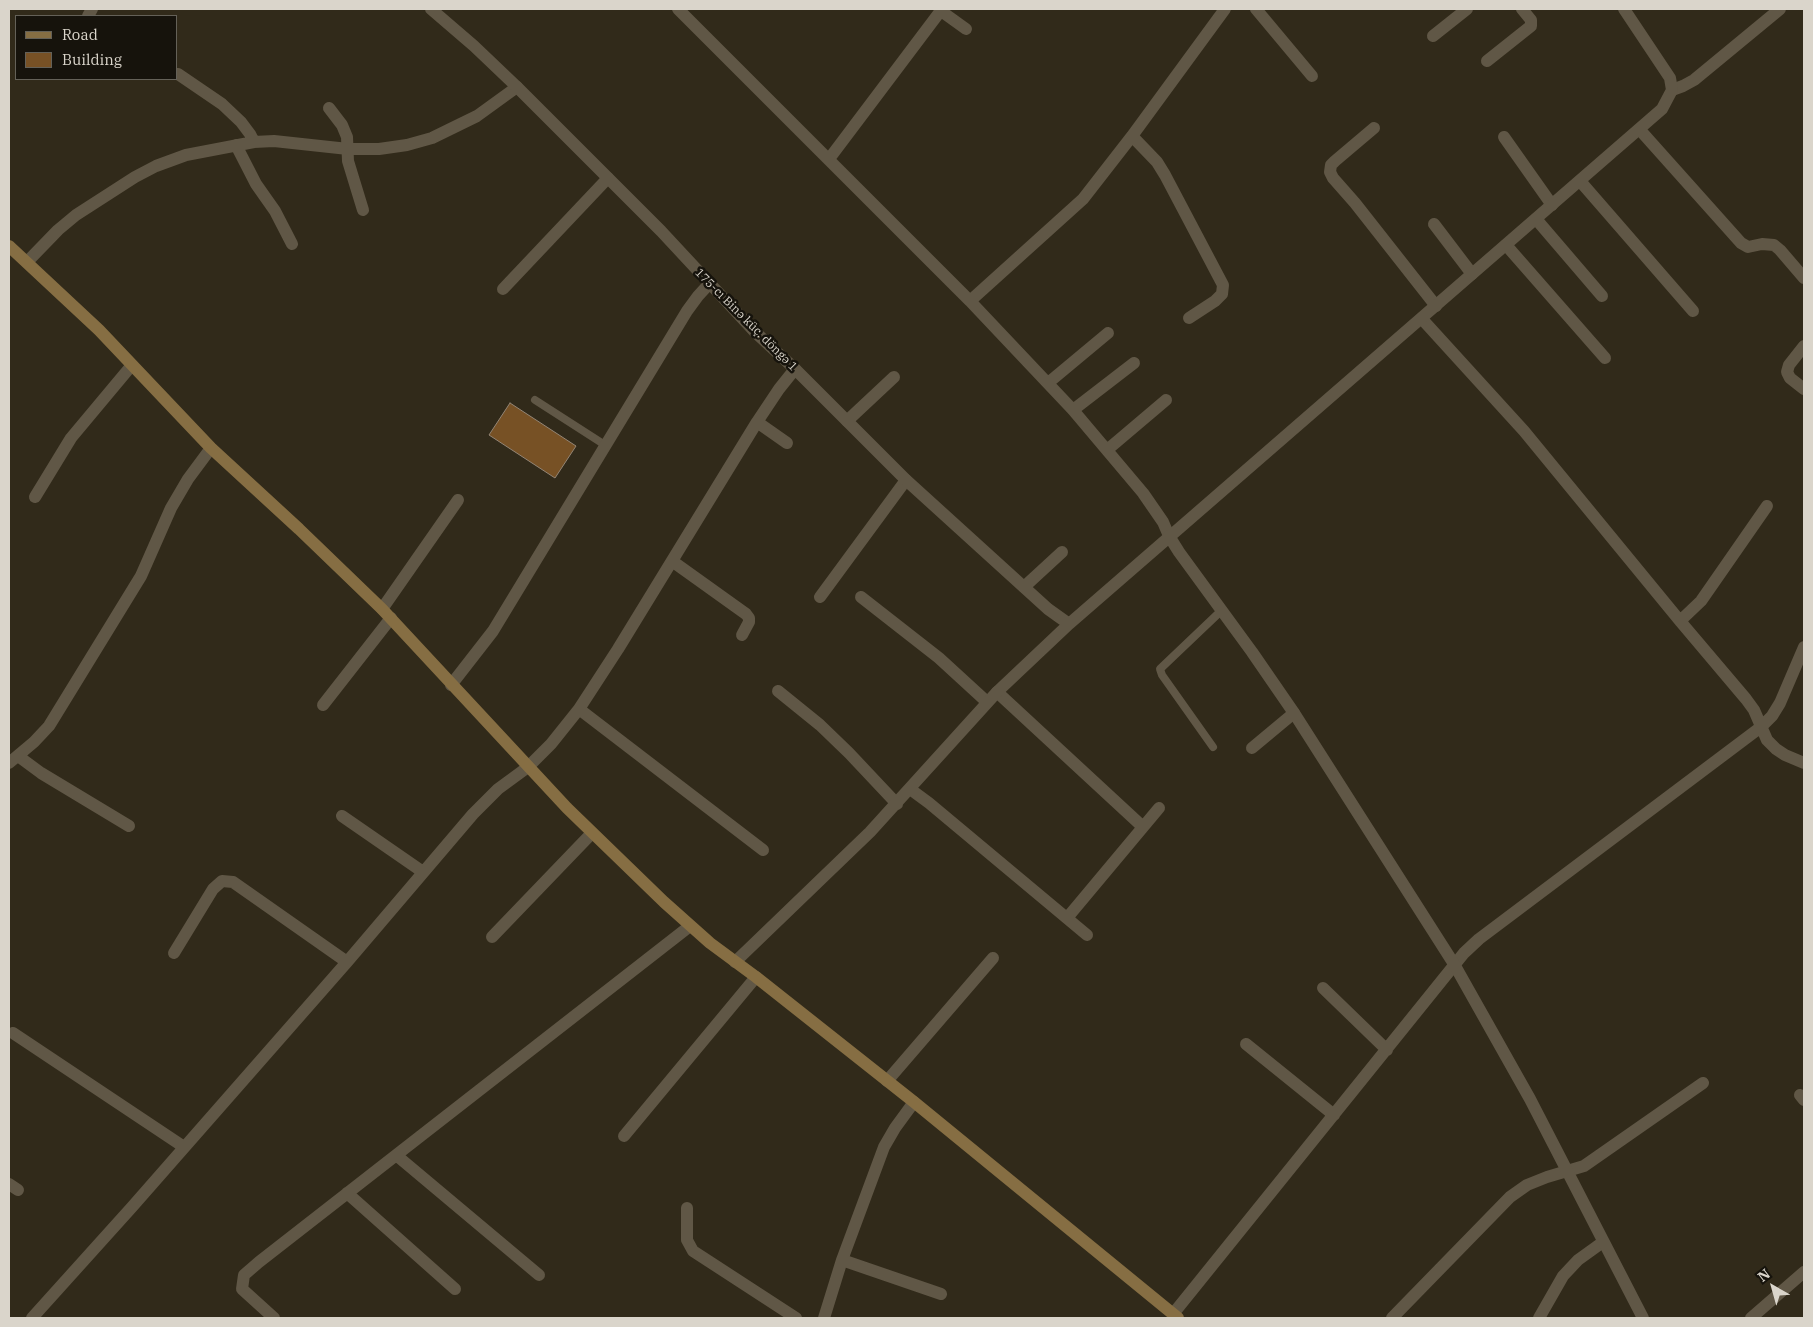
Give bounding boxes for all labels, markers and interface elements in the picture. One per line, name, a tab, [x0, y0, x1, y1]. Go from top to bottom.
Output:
legend	[15, 15, 178, 80]
text: Road	[62, 25, 98, 44]
text: Building	[62, 50, 122, 69]
street label: 175-cı Binə küç. döngə 1	[692, 266, 800, 374]
north arrow	[1748, 1262, 1798, 1312]
text: N	[1754, 1265, 1774, 1286]

